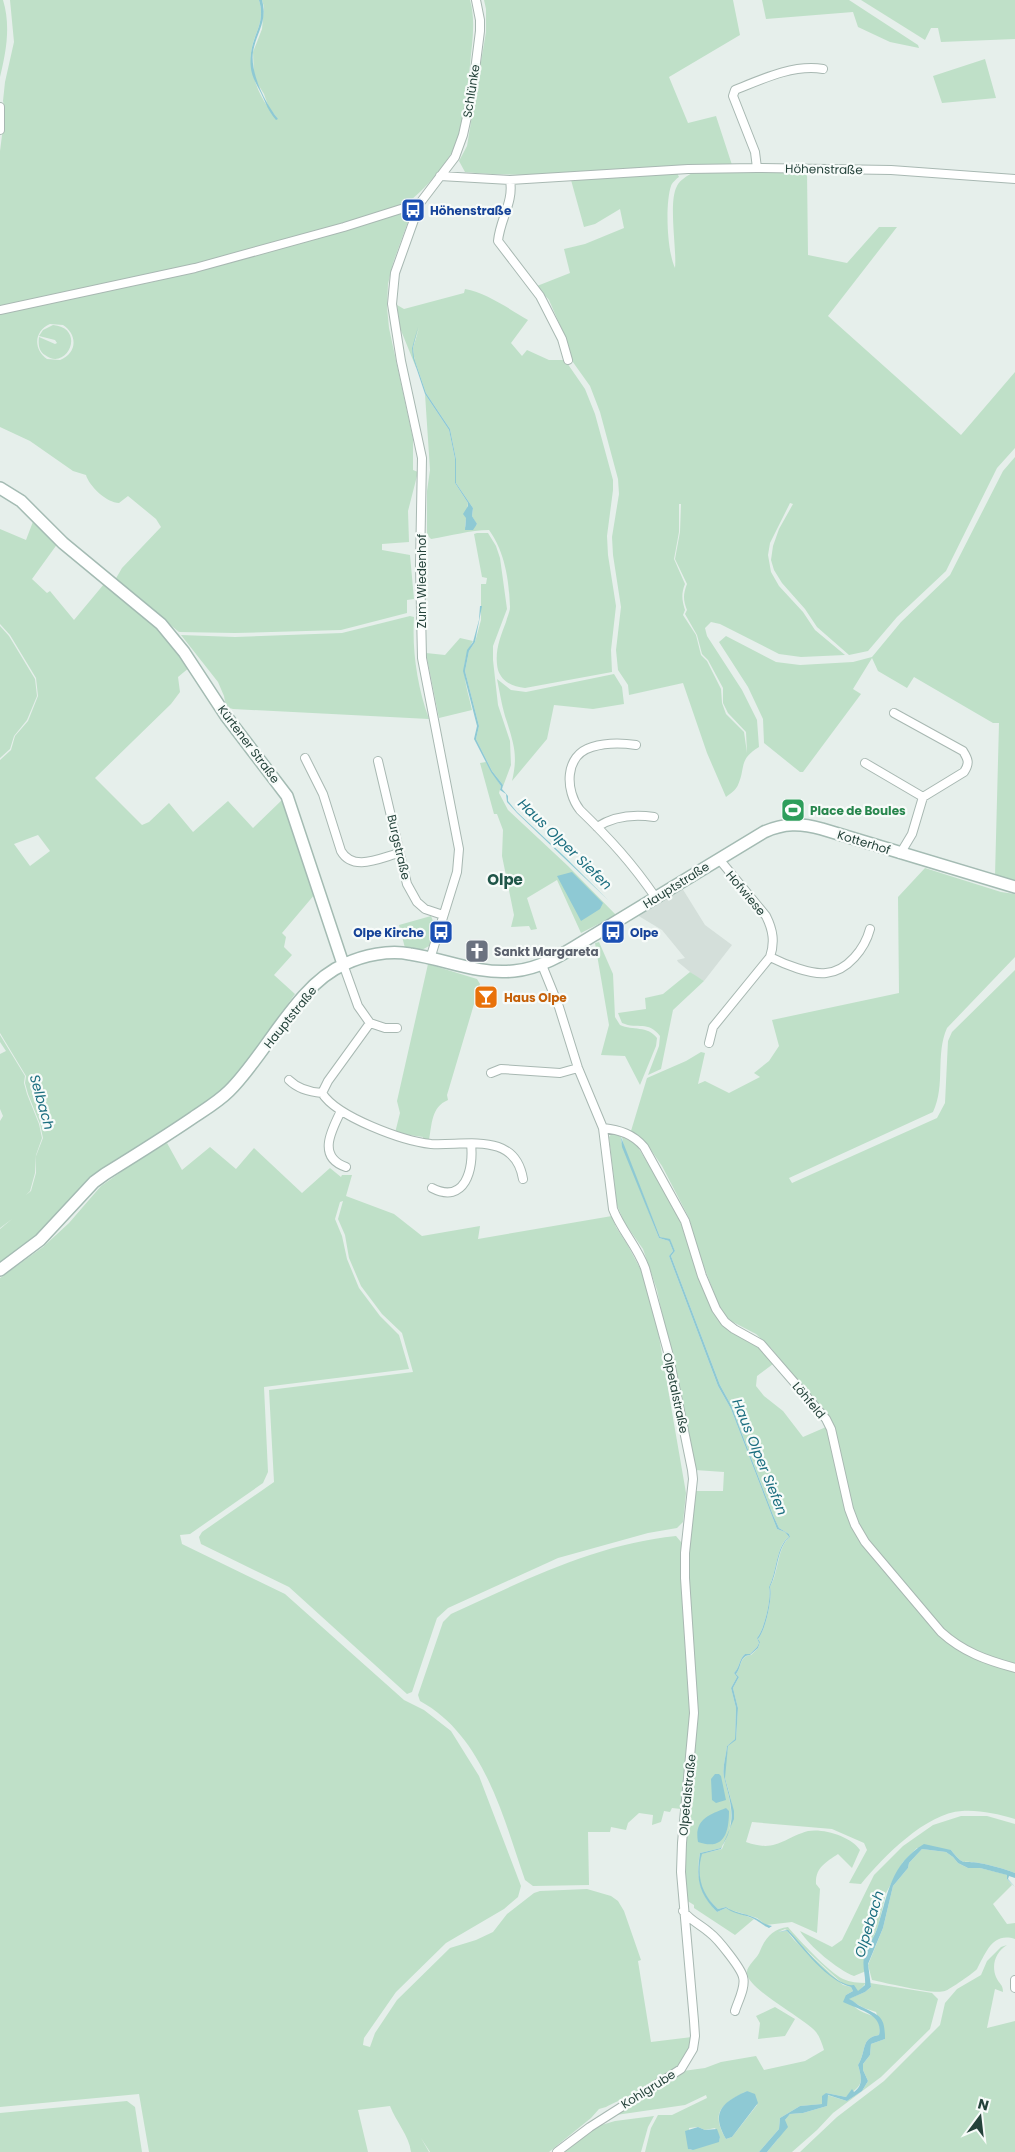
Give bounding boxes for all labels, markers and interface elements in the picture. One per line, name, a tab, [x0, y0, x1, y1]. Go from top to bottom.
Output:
street label: Schlünke	[458, 63, 484, 119]
street label: Höhenstraße	[785, 160, 863, 178]
bus stop icon: Höhenstraße	[400, 197, 426, 223]
place label: Höhenstraße	[430, 202, 512, 219]
street label: Zum Wiedenhof	[413, 534, 430, 628]
street label: Kürtener Straße	[214, 702, 284, 786]
water label: Haus Olper Siefen	[513, 794, 617, 894]
sports icon: Place de Boules	[780, 797, 806, 823]
place label: Place de Boules	[810, 802, 906, 819]
street label: Burgstraße	[383, 813, 415, 881]
street label: Kotterhof	[835, 826, 893, 858]
street label: Hauptstraße	[640, 858, 712, 912]
street label: Hofwiese	[722, 867, 770, 919]
district label: Olpe	[487, 869, 523, 890]
bus stop icon: Olpe Kirche	[428, 919, 454, 945]
bus stop icon: Olpe	[600, 919, 626, 945]
place label: Olpe Kirche	[353, 924, 425, 941]
place label: Olpe	[630, 924, 659, 941]
church icon: Sankt Margareta	[464, 938, 490, 964]
place label: Sankt Margareta	[494, 943, 599, 960]
street label: Hauptstraße	[260, 982, 320, 1052]
bar icon: Haus Olpe	[473, 984, 499, 1010]
place label: Haus Olpe	[504, 989, 567, 1006]
water label: Selbach	[25, 1072, 59, 1132]
street label: Olpetalstraße	[659, 1351, 693, 1435]
street label: Löhfeld	[789, 1378, 829, 1422]
water label: Haus Olper Siefen	[727, 1396, 793, 1518]
street label: Olpetalstraße	[674, 1753, 700, 1837]
water label: Olpebach	[849, 1888, 889, 1960]
street label: Kohlgrube	[617, 2066, 679, 2112]
north arrow	[955, 2092, 1005, 2142]
text: N	[976, 2093, 991, 2115]

